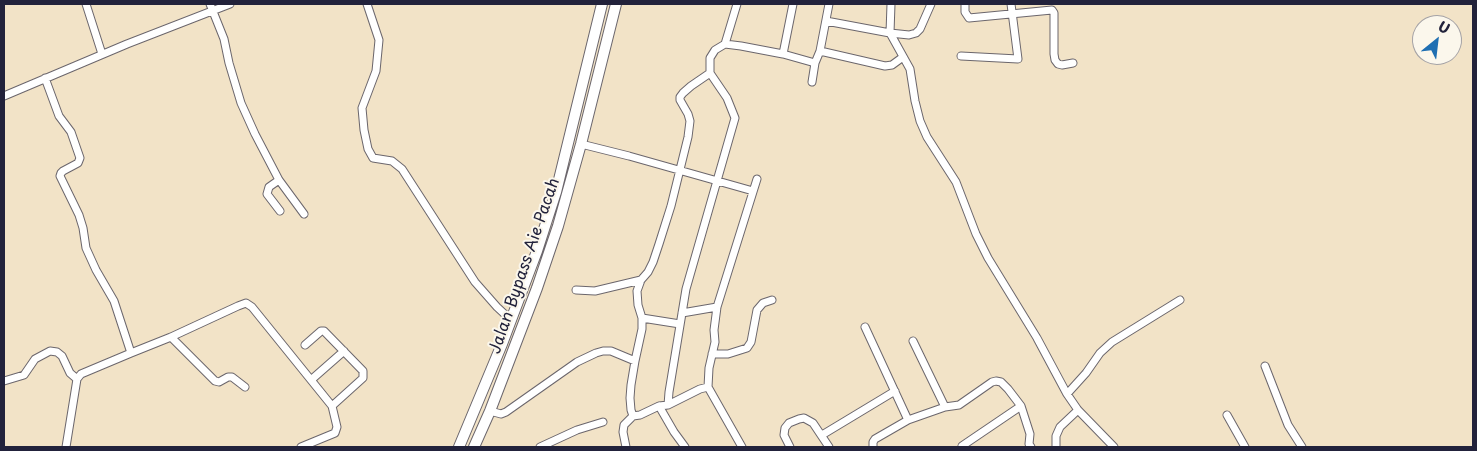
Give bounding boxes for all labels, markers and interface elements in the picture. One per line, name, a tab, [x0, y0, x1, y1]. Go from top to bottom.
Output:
north arrow	[1412, 15, 1462, 65]
text: U	[1434, 16, 1454, 39]
street label: Jalan Bypass Aie Pacah	[486, 176, 564, 356]

